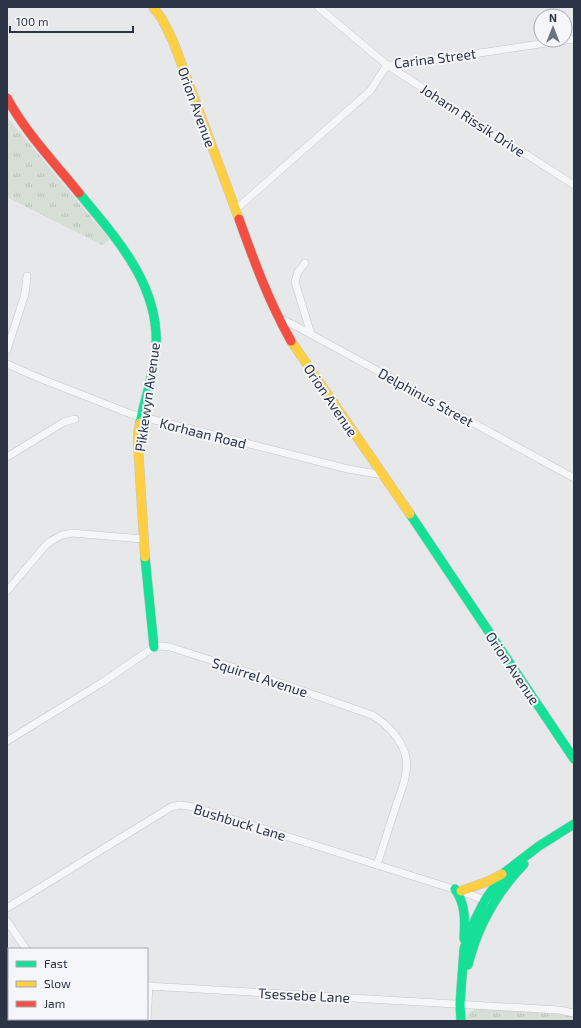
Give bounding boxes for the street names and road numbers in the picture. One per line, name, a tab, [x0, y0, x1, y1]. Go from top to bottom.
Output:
street label: Carina Street	[393, 45, 477, 71]
street label: Orion Avenue	[175, 65, 219, 149]
street label: Johann Rissik Drive	[418, 80, 528, 160]
street label: Pikkewyn Avenue	[131, 341, 163, 453]
street label: Orion Avenue	[300, 360, 362, 440]
street label: Delphinus Street	[376, 364, 476, 430]
street label: Korhaan Road	[158, 414, 248, 452]
street label: Orion Avenue	[482, 628, 544, 708]
street label: Squirrel Avenue	[210, 654, 310, 700]
street label: Bushbuck Lane	[192, 800, 288, 844]
street label: Tsessebe Lane	[257, 984, 351, 1006]

